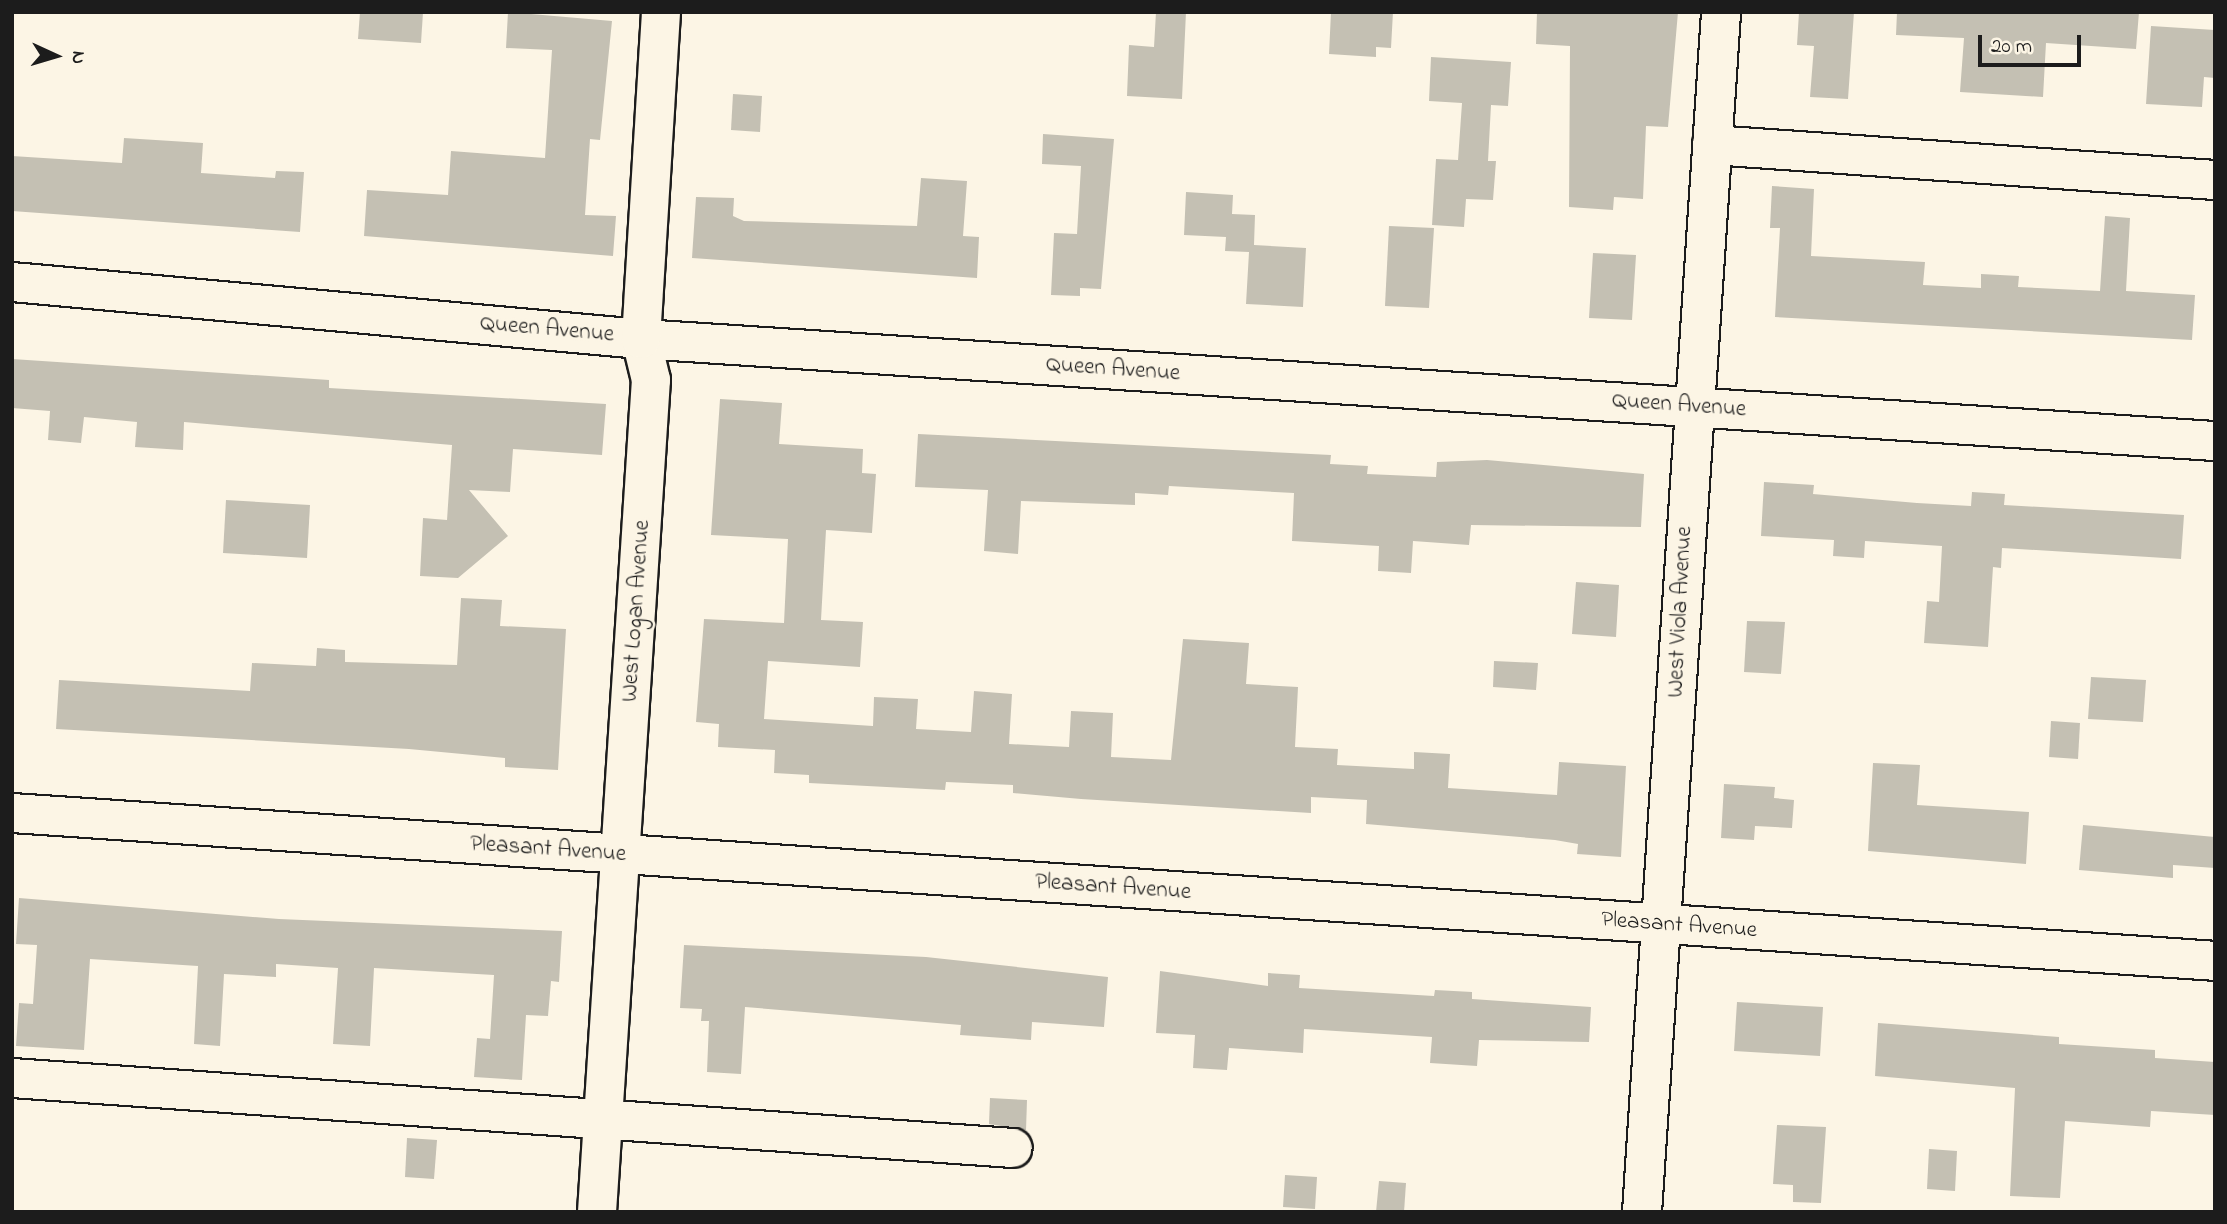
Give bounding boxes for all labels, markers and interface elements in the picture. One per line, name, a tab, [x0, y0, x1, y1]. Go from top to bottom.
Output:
north arrow	[21, 21, 91, 91]
scale bar	[1982, 21, 2085, 65]
text: 20 m	[1991, 32, 2032, 62]
text: N	[64, 50, 91, 65]
street label: Queen Avenue	[479, 310, 615, 350]
street label: Queen Avenue	[1045, 352, 1181, 388]
street label: Queen Avenue	[1611, 388, 1747, 424]
street label: West Logan Avenue	[617, 519, 657, 703]
street label: West Viola Avenue	[1663, 526, 1699, 698]
street label: Pleasant Avenue	[469, 831, 627, 869]
street label: Pleasant Avenue	[1034, 869, 1192, 907]
street label: Pleasant Avenue	[1600, 907, 1758, 945]

